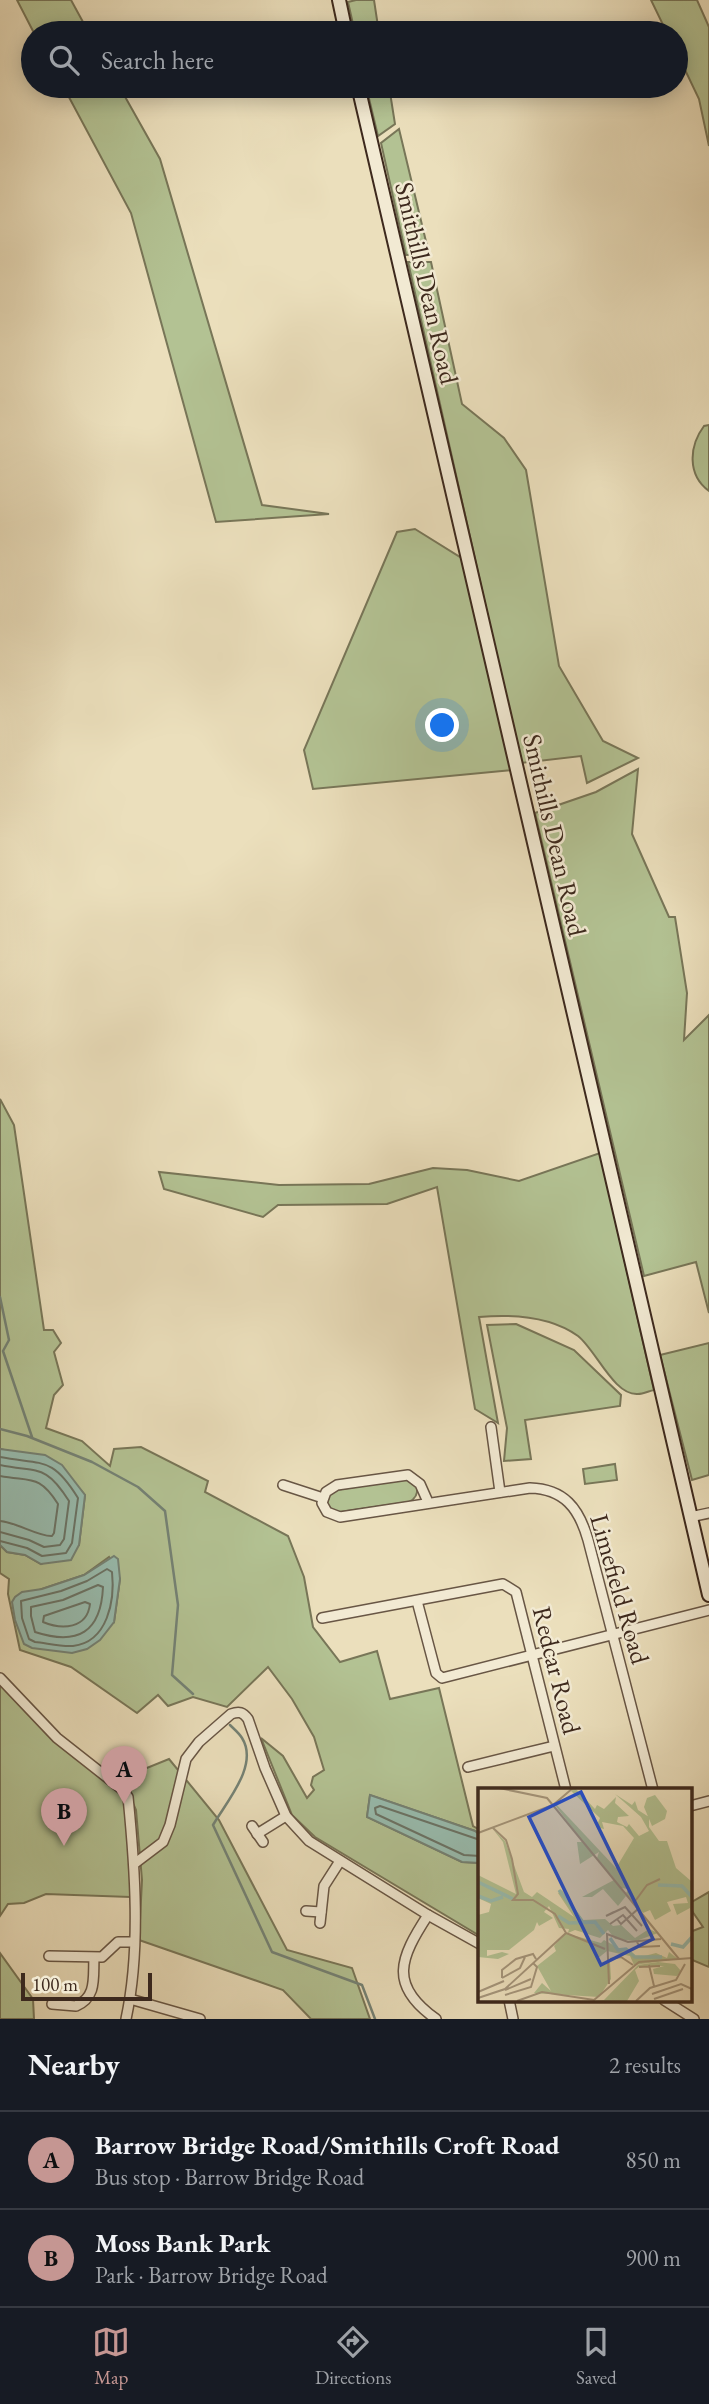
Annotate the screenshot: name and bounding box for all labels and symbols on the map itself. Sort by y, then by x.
street label: Smithills Dean Road [387,179,467,388]
your location [425,708,459,742]
street label: Smithills Dean Road [515,731,595,940]
street label: Limefield Road [582,1510,658,1669]
street label: Redcar Road [525,1603,589,1738]
pin: A [101,1746,147,1804]
pin: B [41,1788,87,1846]
inset map [478,1788,692,2002]
scale bar [21,1970,152,2002]

